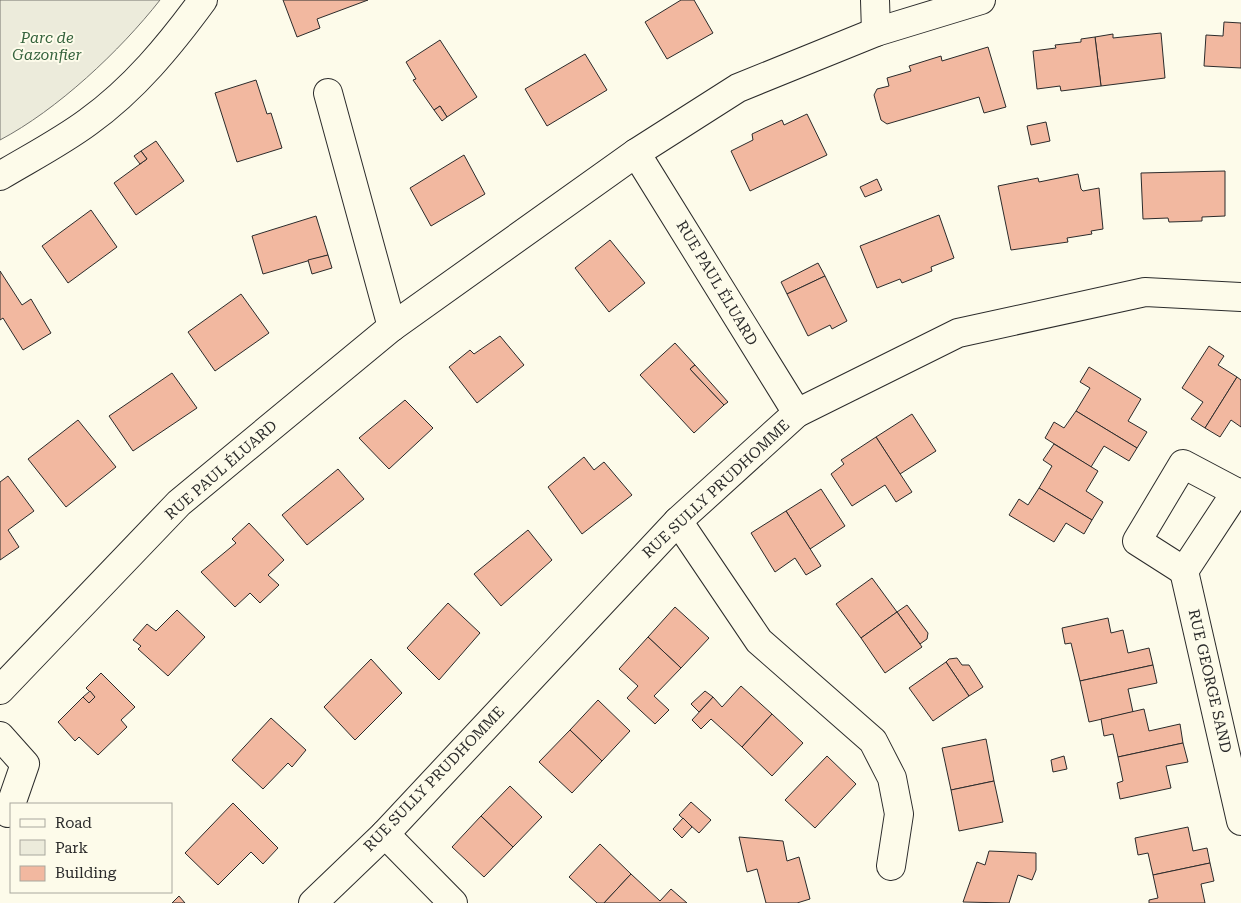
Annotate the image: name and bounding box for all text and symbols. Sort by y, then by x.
park label: Parc de Gazonfier [12,29,82,64]
street label: RUE PAUL ÉLUARD [673,217,761,349]
street label: RUE PAUL ÉLUARD [161,416,281,524]
street label: RUE SULLY PRUDHOMME [639,416,793,562]
street label: RUE GEORGE SAND [1185,607,1235,755]
street label: RUE SULLY PRUDHOMME [360,703,508,855]
legend [10,803,172,893]
text: Road [55,814,92,832]
text: Park [55,839,89,857]
text: Building [55,864,117,882]

